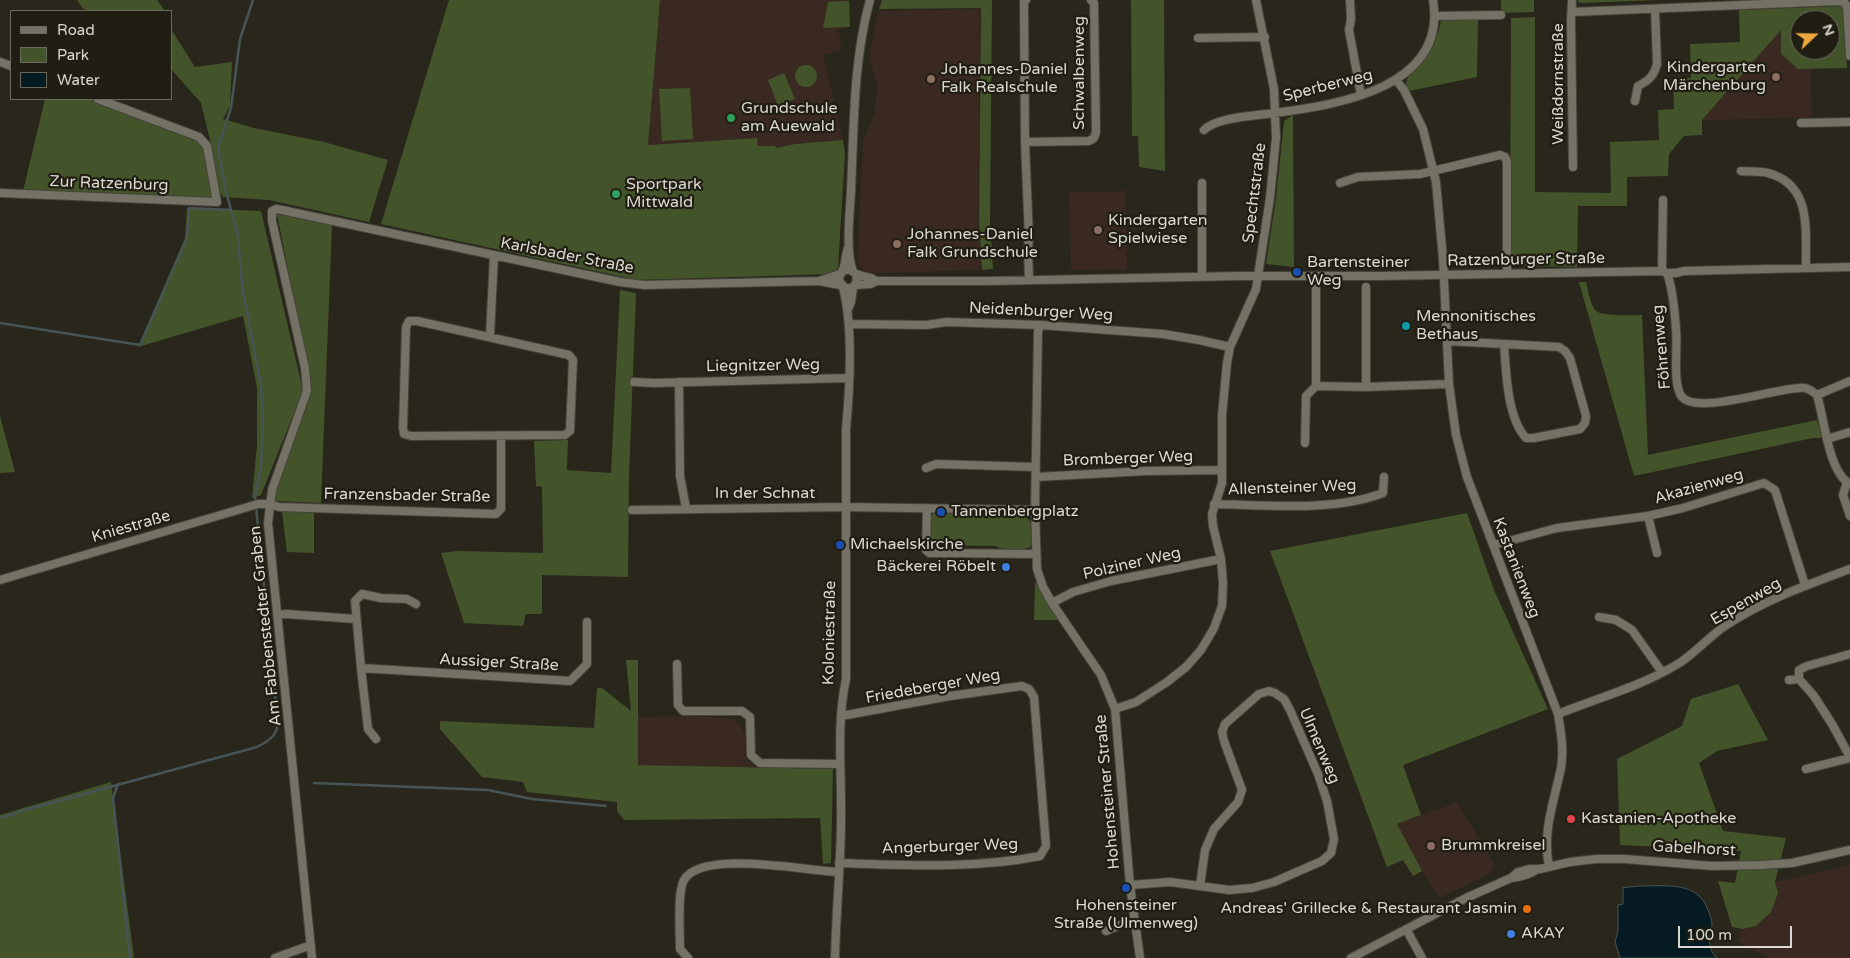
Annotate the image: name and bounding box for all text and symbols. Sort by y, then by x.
legend [10,10,172,100]
north arrow [1790,10,1840,60]
street label: Schwalbenweg [1070,16,1090,130]
text: Road [57,21,95,39]
text: N [1819,22,1838,38]
street label: Weißdornstraße [1549,23,1569,145]
text: Park [57,46,89,64]
place label: Kindergarten Märchenburg [1663,58,1766,96]
place label: Johannes-Daniel Falk Realschule [941,60,1067,98]
street label: Sperberweg [1281,66,1375,106]
text: Water [57,71,100,89]
marker: Kindergarten Märchenburg [1770,71,1782,83]
marker: Johannes-Daniel Falk Realschule [925,73,937,85]
place label: Grundschule am Auewald [741,99,837,137]
marker: Grundschule am Auewald [725,112,737,124]
street label: Spechtstraße [1239,142,1271,244]
street label: Zur Ratzenburg [49,172,169,196]
place label: Sportpark Mittwald [626,175,702,213]
marker: Sportpark Mittwald [610,188,622,200]
place label: Kindergarten Spielwiese [1108,211,1208,249]
marker: Kindergarten Spielwiese [1092,224,1104,236]
place label: Johannes-Daniel Falk Grundschule [907,225,1038,263]
street label: Karlsbader Straße [499,234,635,278]
marker: Johannes-Daniel Falk Grundschule [891,238,903,250]
street label: Ratzenburger Straße [1447,249,1605,271]
place label: Bartensteiner Weg [1307,253,1410,291]
marker: Bartensteiner Weg [1291,266,1303,278]
street label: Neidenburger Weg [968,299,1114,325]
street label: Föhrenweg [1649,304,1675,390]
place label: Mennonitisches Bethaus [1416,307,1536,345]
marker: Mennonitisches Bethaus [1400,320,1412,332]
street label: Liegnitzer Weg [706,355,820,377]
street label: Bromberger Weg [1063,447,1193,471]
street label: Akazienweg [1652,465,1746,509]
street label: Allensteiner Weg [1227,476,1357,500]
street label: In der Schnat [715,484,815,504]
street label: Franzensbader Straße [324,485,490,507]
place label: Tannenbergplatz [951,502,1079,522]
marker: Tannenbergplatz [935,506,947,518]
street label: Kniestraße [89,507,173,547]
street label: Kastanienweg [1488,515,1544,621]
street label: Am Fabbenstedter Graben [246,525,286,727]
place label: Michaelskirche [850,535,963,555]
marker: Michaelskirche [834,539,846,551]
street label: Polziner Weg [1081,543,1183,585]
place label: Bäckerei Röbelt [876,557,996,577]
marker: Bäckerei Röbelt [1000,561,1012,573]
street label: Espenweg [1707,574,1785,630]
street label: Koloniestraße [819,581,841,685]
street label: Aussiger Straße [439,650,559,676]
street label: Friedeberger Weg [864,666,1002,708]
street label: Ulmenweg [1294,705,1344,787]
street label: Hohensteiner Straße [1092,714,1124,870]
place label: Kastanien-Apotheke [1581,809,1736,829]
marker: Kastanien-Apotheke [1565,813,1577,825]
street label: Angerburger Weg [881,835,1019,859]
place label: Brummkreisel [1441,836,1546,856]
street label: Gabelhorst [1652,837,1736,861]
marker: Brummkreisel [1425,840,1437,852]
marker: Hohensteiner Straße (Ulmenweg) [1120,882,1132,894]
place label: Hohensteiner Straße (Ulmenweg) [1054,896,1198,934]
place label: Andreas' Grillecke & Restaurant Jasmin [1220,899,1517,919]
marker: Andreas' Grillecke & Restaurant Jasmin [1521,903,1533,915]
scale bar [1680,916,1794,948]
place label: AKAY [1521,924,1565,944]
text: 100 m [1686,926,1732,944]
marker: AKAY [1505,928,1517,940]

